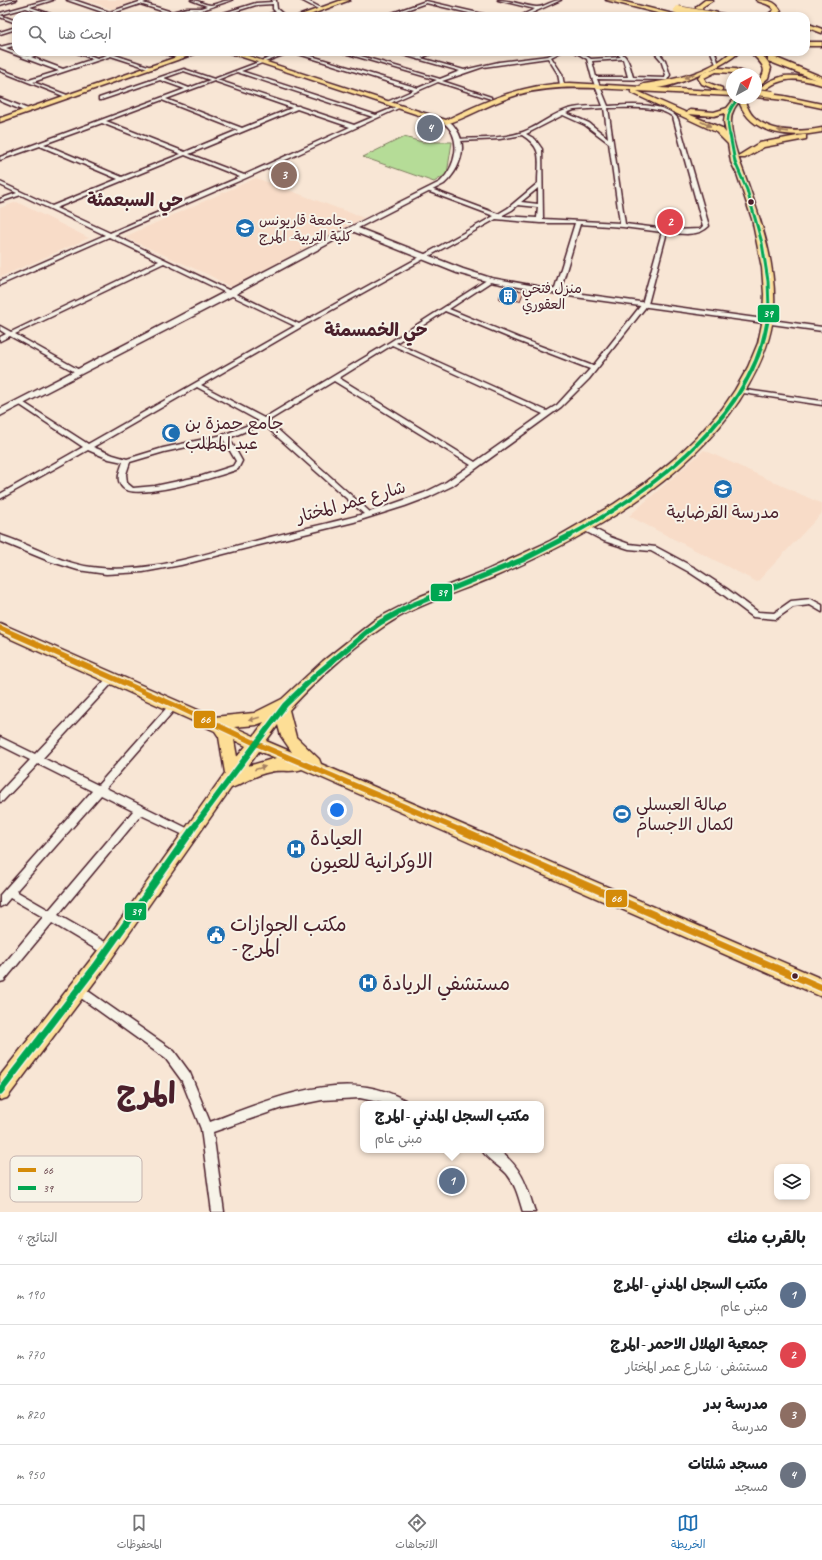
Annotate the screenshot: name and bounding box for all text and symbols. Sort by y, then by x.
search box [12,12,810,56]
icon: search [26,23,48,45]
text: ابحث هنا [58,25,112,44]
north arrow [726,68,762,104]
one-way arrow [683,73,694,79]
pin: 4 [417,113,443,143]
one-way arrow [700,121,711,127]
one-way arrow [777,128,789,134]
pin: 3 [271,160,297,190]
district label: حي السبعمئة [87,189,183,216]
unlabelled marker [746,197,756,207]
pin: 2 [657,207,683,237]
place label: جامعة قاريونس- كلية التربية- المرج [259,212,352,246]
school or university icon: جامعة قاريونس- كلية التربية- المرج [234,217,256,239]
place label: منزل فتحي العقوري [522,280,582,315]
building icon: منزل فتحي العقوري [497,285,519,307]
line badge: 39 [757,304,780,323]
text: 39 [763,306,774,320]
district label: حي الخمسمئة [324,319,428,346]
place label: جامع حمزة بن عبد المطلب [185,413,284,454]
mosque icon: جامع حمزة بن عبد المطلب [160,422,182,444]
street label: شارع عمر المختار [292,476,408,529]
school or university icon: مدرسة القرضابية [712,478,734,500]
place label: مدرسة القرضابية [667,502,779,523]
line badge: 39 [430,583,453,602]
text: 39 [437,585,448,599]
line badge: 66 [193,710,216,729]
text: 66 [200,712,211,726]
one-way arrow [248,716,260,722]
one-way arrow [254,765,266,771]
place label: صالة العبسلي لكمال الاجسام [636,794,734,838]
your location [327,800,347,820]
sports icon: صالة العبسلي لكمال الاجسام [611,803,633,825]
place label: العيادة الاوكرانية للعيون [310,826,433,875]
hospital icon: العيادة الاوكرانية للعيون [285,838,307,860]
line badge: 66 [605,889,628,908]
text: 66 [611,891,622,905]
line badge: 39 [124,902,147,921]
text: 39 [131,904,142,918]
place label: مكتب الجوازات - المرج [230,912,347,961]
public building icon: مكتب الجوازات - المرج [205,924,227,946]
place label: مستشفي الريادة [382,971,510,1001]
unlabelled marker [790,971,800,981]
hospital icon: مستشفي الريادة [357,972,379,994]
district label: المرج [116,1074,176,1112]
popup [360,1101,544,1153]
text: مكتب السجل المدني -المرج [375,1107,529,1126]
text: مبنى عام [375,1131,422,1147]
legend [10,1156,142,1202]
text: 66 [43,1163,54,1177]
map controls [774,1164,810,1200]
button: layers [774,1164,810,1200]
pin: 1 [439,1166,465,1196]
text: 39 [43,1181,54,1195]
text: بالقرب منك [727,1227,806,1248]
text: النتائج: 4 [16,1230,58,1246]
text: مكتب السجل المدني -المرج [613,1275,768,1294]
text: 190 m [16,1287,44,1303]
text: 1 [790,1287,796,1303]
text: مبنى عام [720,1299,768,1315]
text: جمعية الهلال الاحمر -المرج [610,1335,768,1354]
text: 770 m [16,1347,44,1363]
text: 2 [790,1347,796,1363]
text: مستشفى · شارع عمر المختار [626,1359,768,1375]
text: مدرسة بدر [704,1395,768,1414]
text: 820 m [16,1407,44,1423]
text: 3 [790,1407,796,1423]
text: مدرسة [732,1419,768,1435]
text: مسجد شلتات [688,1455,768,1474]
text: 950 m [16,1467,44,1483]
text: 4 [790,1467,796,1483]
text: مسجد [735,1479,768,1495]
tab: المحفوظات [117,1512,162,1554]
tab: الاتجاهات [395,1512,438,1554]
tab: الخريطة [671,1512,705,1554]

